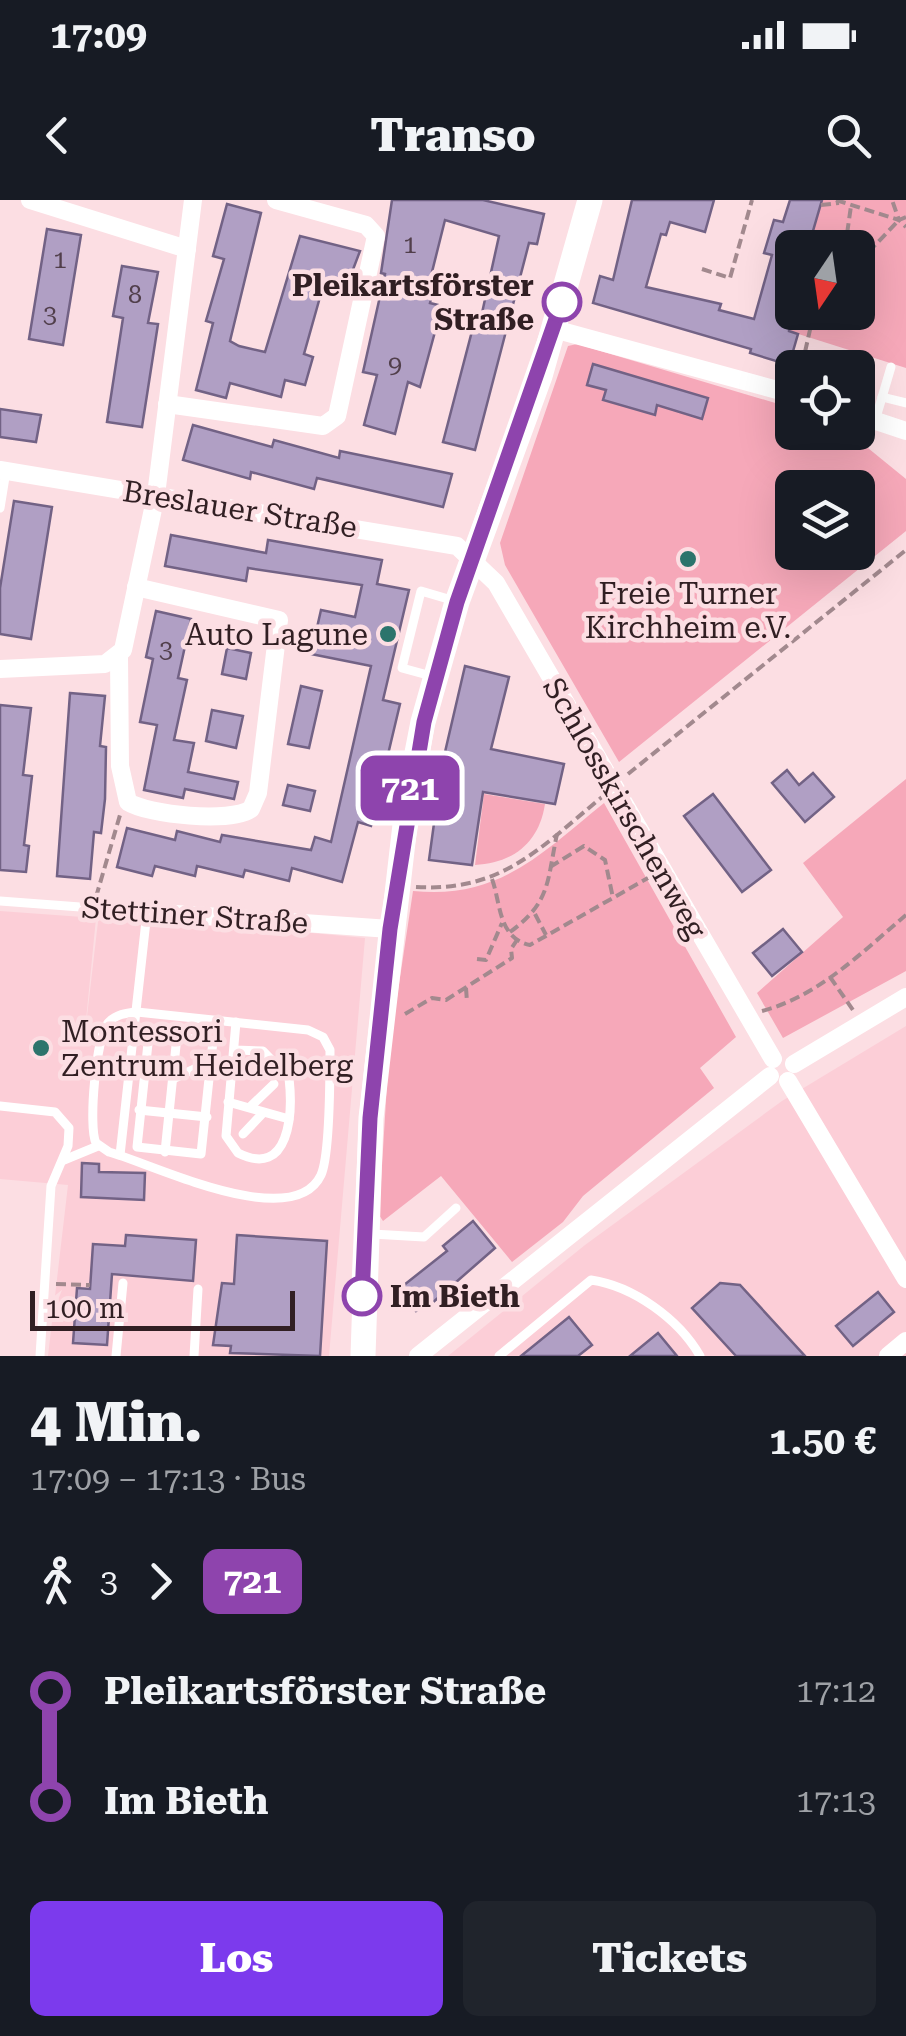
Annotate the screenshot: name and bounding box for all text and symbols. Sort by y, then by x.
text: 17:09 [50,13,147,57]
icon: back [30,108,85,163]
icon: search [821,108,876,163]
text: Transo [370,109,536,162]
house number: 1 [403,230,417,259]
north arrow [775,230,875,330]
map controls [775,230,875,570]
house number: 1 [53,245,67,274]
place label: Pleikartsförster Straße [292,268,534,337]
house number: 8 [128,280,142,309]
marker: Pleikartsförster Straße [543,283,581,321]
house number: 3 [43,300,57,329]
house number: 9 [388,350,402,379]
button: locate [775,350,875,450]
button: layers [775,470,875,570]
street label: Breslauer Straße [120,473,360,545]
marker: Freie Turner Kirchheim e.V. [677,548,699,570]
place label: Freie Turner Kirchheim e.V. [585,576,791,645]
place label: Auto Lagune [185,617,368,652]
marker: Auto Lagune [377,623,399,645]
house number: 3 [159,635,173,664]
street label: Schlosskirschenweg [536,671,714,945]
line badge: 721 [352,756,468,820]
text: 721 [381,768,439,809]
street label: Stettiner Straße [81,890,309,940]
place label: Montessori Zentrum Heidelberg [61,1014,353,1083]
marker: Montessori Zentrum Heidelberg [30,1037,52,1059]
marker: Im Bieth [343,1277,381,1315]
place label: Im Bieth [390,1279,520,1314]
scale bar [30,1286,295,1330]
text: 100 m [45,1292,125,1325]
text: 4 Min. [30,1390,202,1454]
text: 1.50 € [769,1419,876,1463]
text: 17:09 – 17:13 · Bus [30,1460,306,1498]
icon: walk [30,1554,85,1609]
icon: forward [133,1554,188,1609]
text: 721 [223,1561,282,1602]
text: 3 [100,1562,118,1600]
text: Pleikartsförster Straße [104,1669,546,1713]
text: 17:12 [796,1672,876,1710]
text: Im Bieth [104,1779,268,1823]
text: 17:13 [796,1782,876,1820]
button: Los [30,1901,443,2016]
button: Tickets [463,1901,876,2016]

